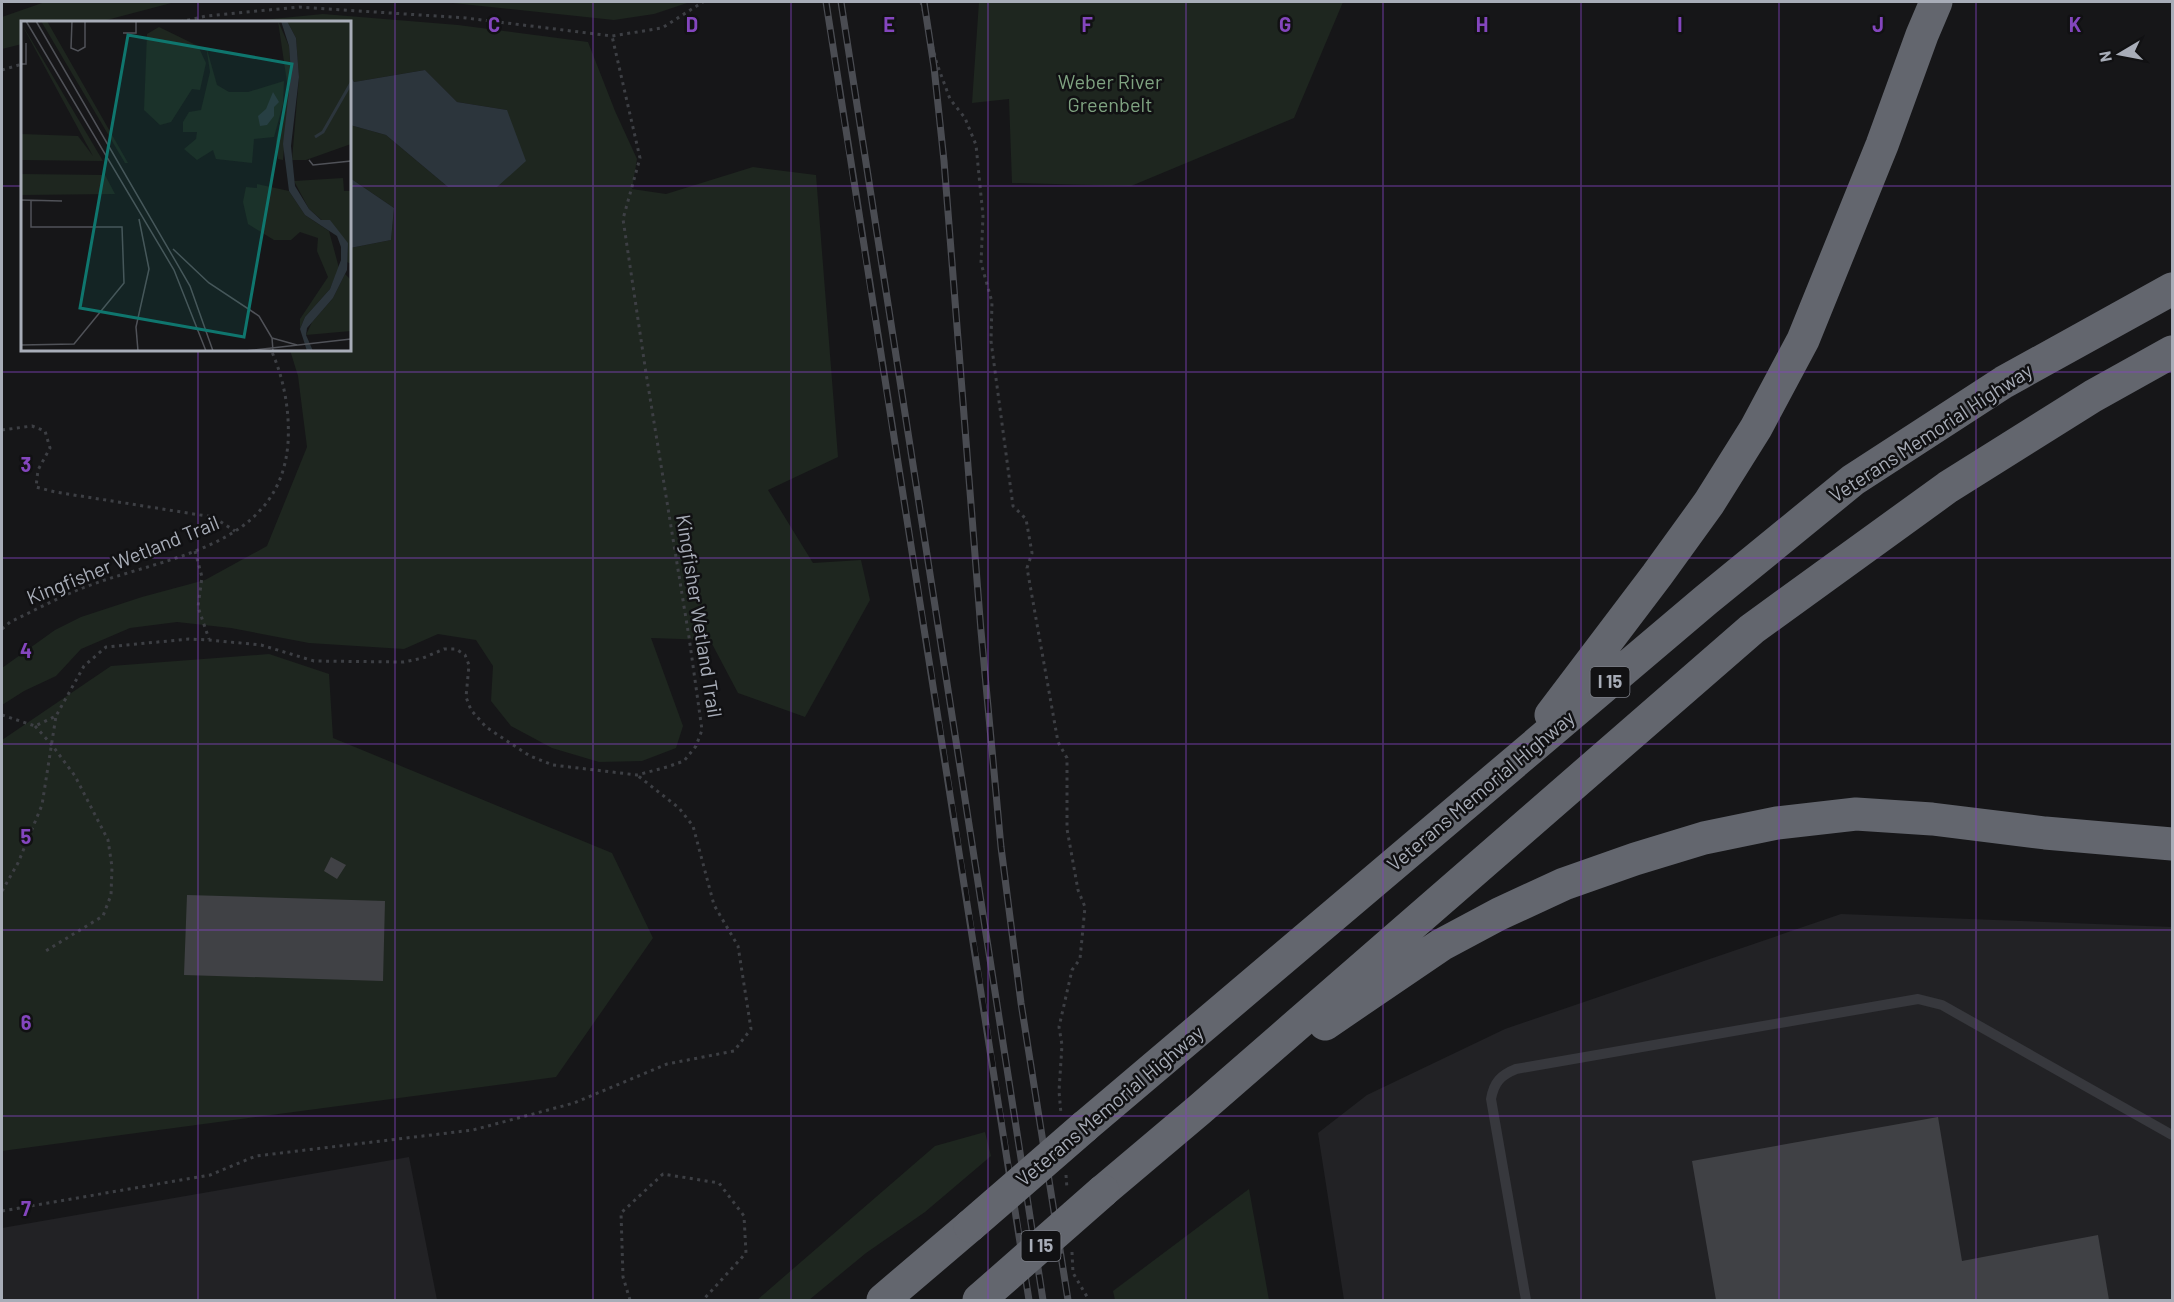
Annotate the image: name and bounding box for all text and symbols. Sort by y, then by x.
text: C [488,12,500,36]
text: D [686,12,698,36]
text: E [883,12,895,36]
text: F [1081,12,1093,36]
text: G [1279,12,1291,36]
text: H [1476,12,1488,36]
text: I [1677,12,1683,36]
text: J [1872,12,1884,36]
text: K [2069,12,2082,36]
inset map [21,21,351,351]
north arrow [2090,24,2150,84]
text: N [2094,50,2115,64]
park label: Weber River Greenbelt [1058,69,1162,116]
street label: Veterans Memorial Highway [1824,357,2036,507]
text: 3 [21,452,31,476]
street label: Kingfisher Wetland Trail [23,509,222,609]
street label: Kingfisher Wetland Trail [672,512,728,719]
text: 4 [20,638,32,662]
road number: I 15 [1590,667,1630,697]
street label: Veterans Memorial Highway [1382,705,1579,876]
text: 5 [21,824,32,848]
text: 6 [21,1010,32,1034]
street label: Veterans Memorial Highway [1011,1020,1208,1191]
text: 7 [21,1196,31,1220]
road number: I 15 [1022,1231,1060,1261]

